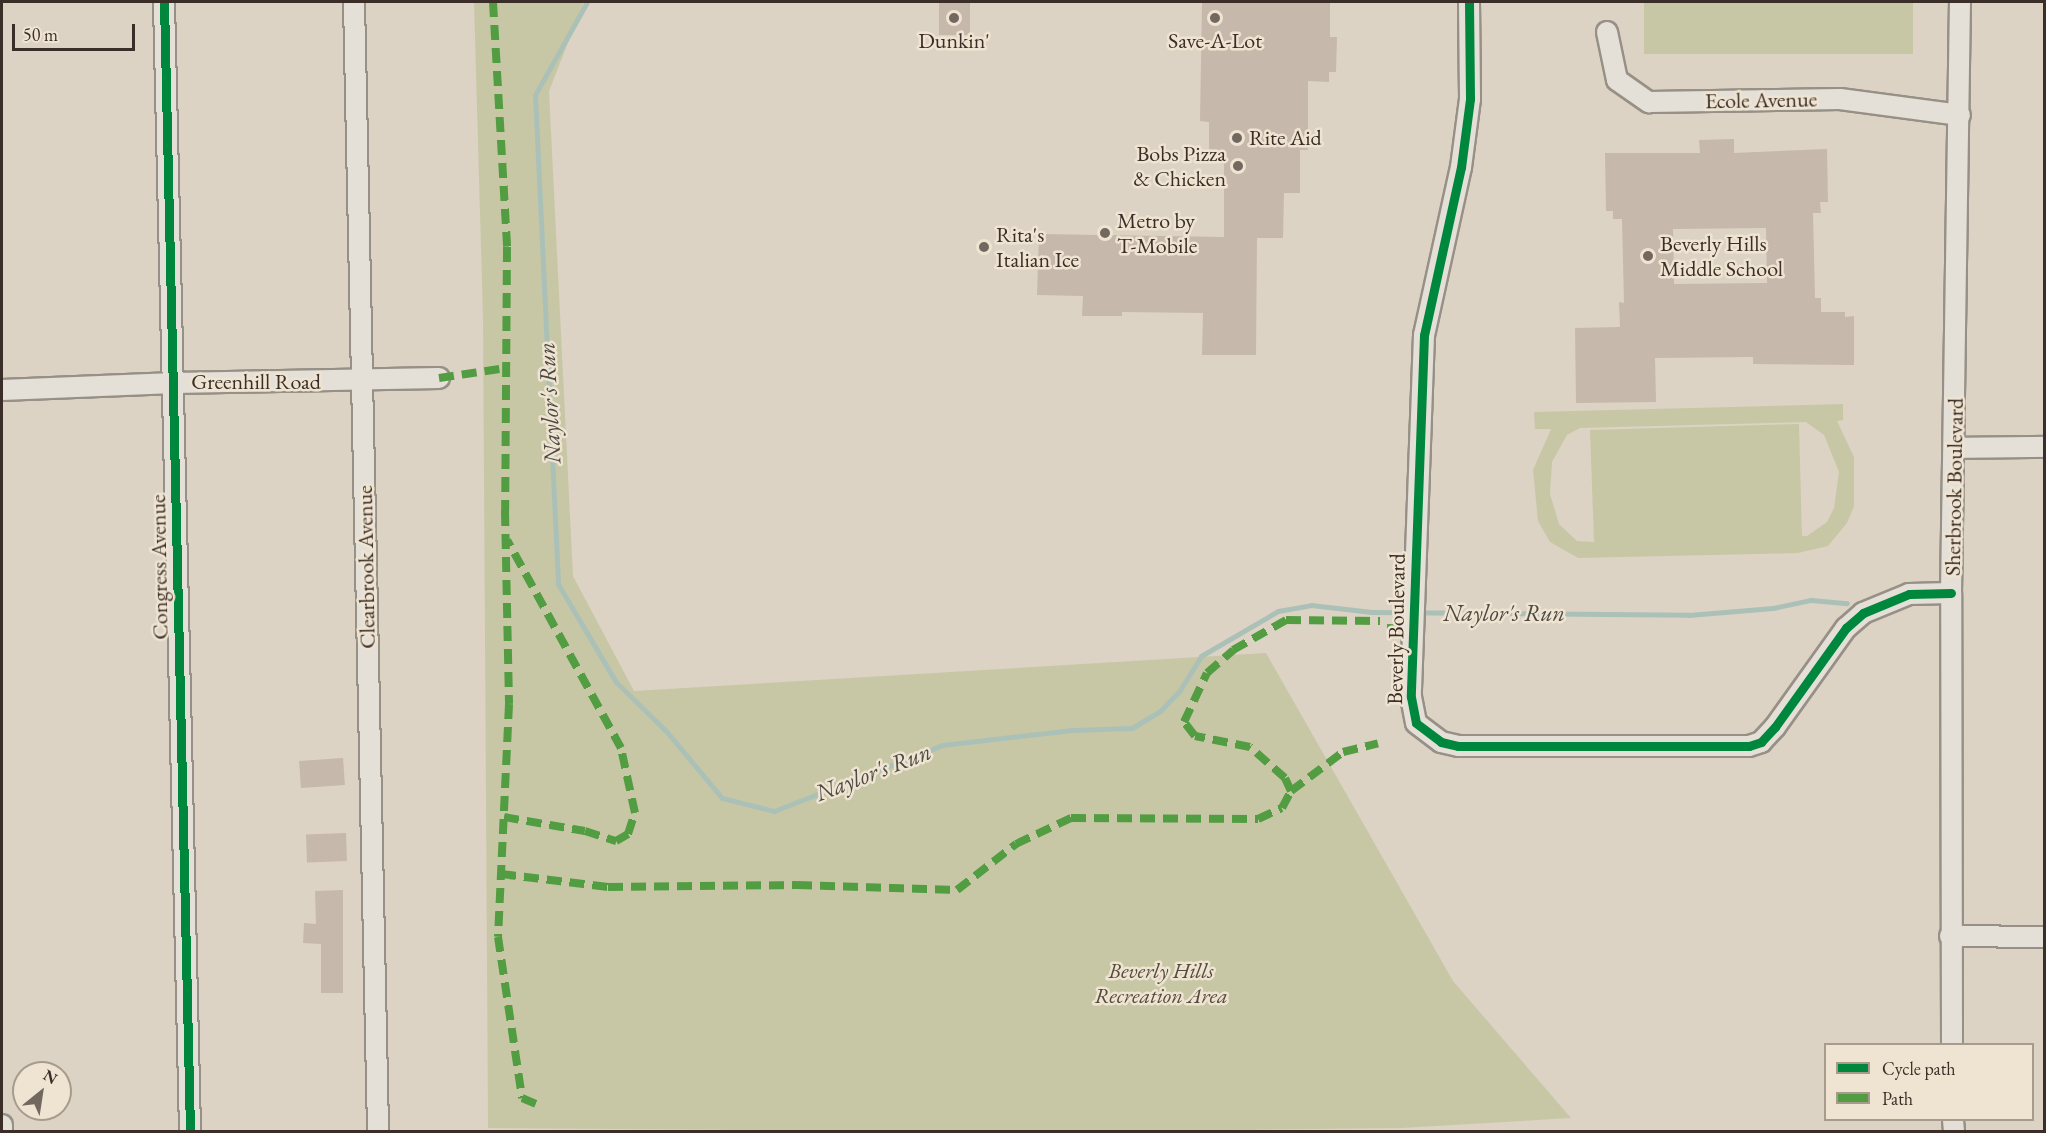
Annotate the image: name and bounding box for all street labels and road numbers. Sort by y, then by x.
street label: Ecole Avenue [1705,86,1817,114]
street label: Greenhill Road [191,369,321,395]
street label: Sherbrook Boulevard [1939,398,1969,576]
street label: Clearbrook Avenue [351,485,381,649]
street label: Congress Avenue [145,494,173,640]
street label: Beverly Boulevard [1381,553,1411,705]

